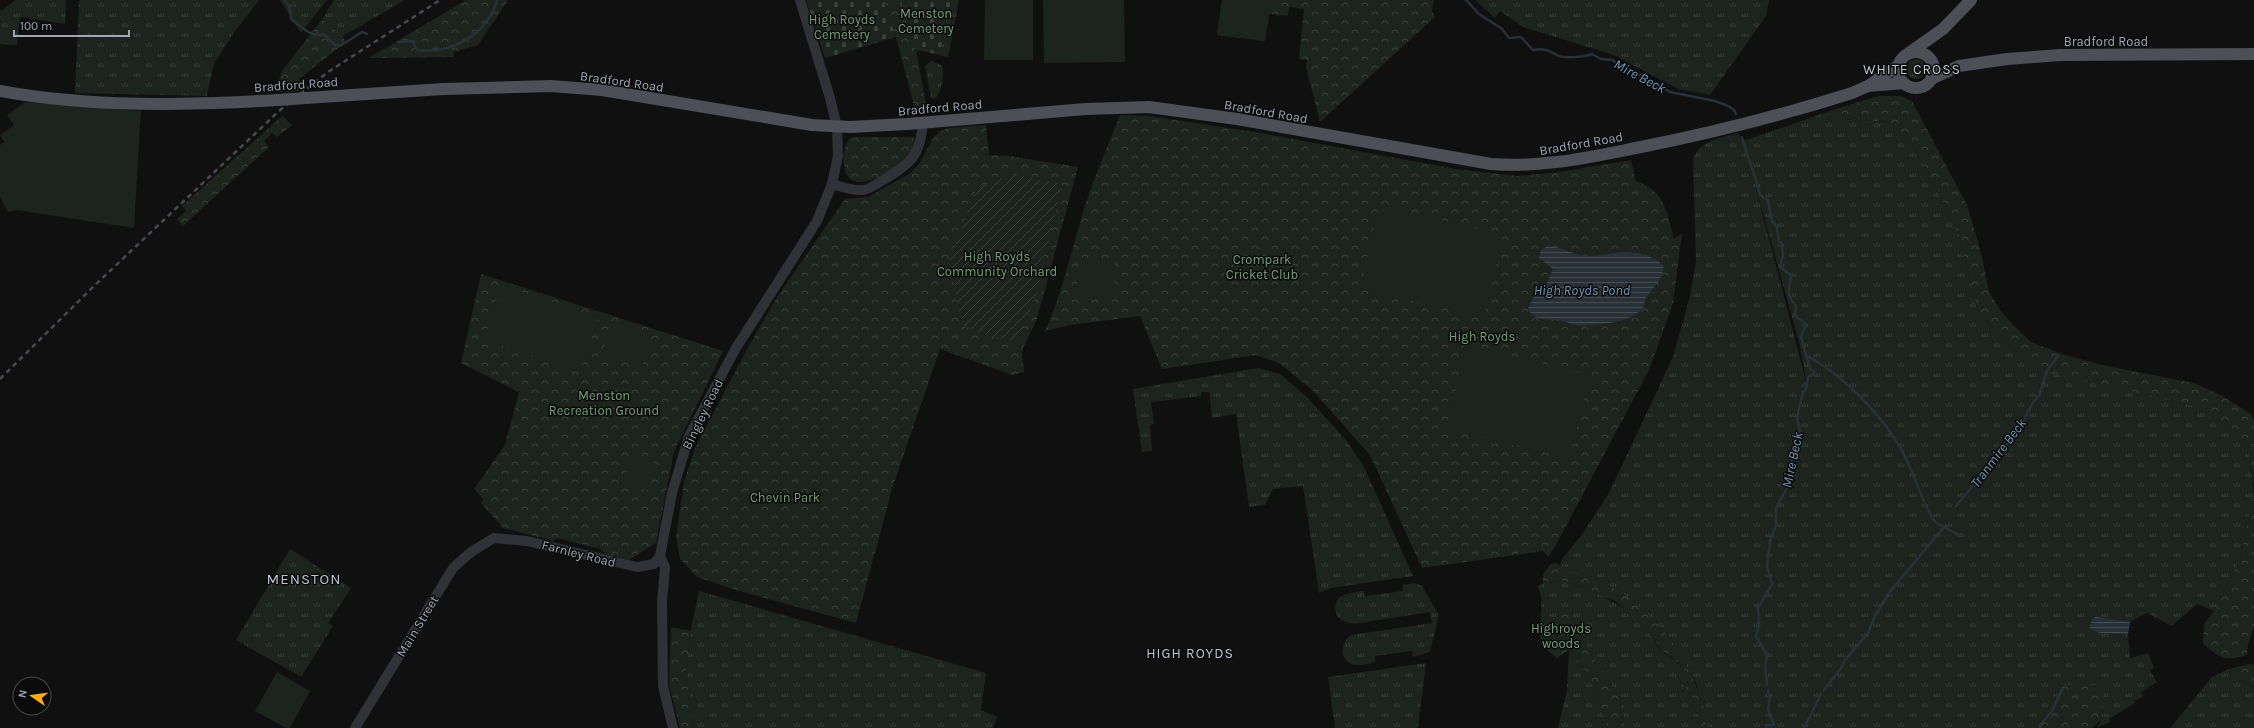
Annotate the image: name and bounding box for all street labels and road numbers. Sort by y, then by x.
street label: Bradford Road [2064,34,2148,49]
street label: Bradford Road [579,68,665,95]
street label: Bradford Road [253,74,339,95]
street label: Bradford Road [897,96,983,119]
street label: Bradford Road [1223,97,1309,126]
street label: Bradford Road [1538,129,1624,158]
street label: Bingley Road [679,377,726,452]
street label: Farnley Road [540,537,617,570]
street label: Main Street [393,593,442,660]

